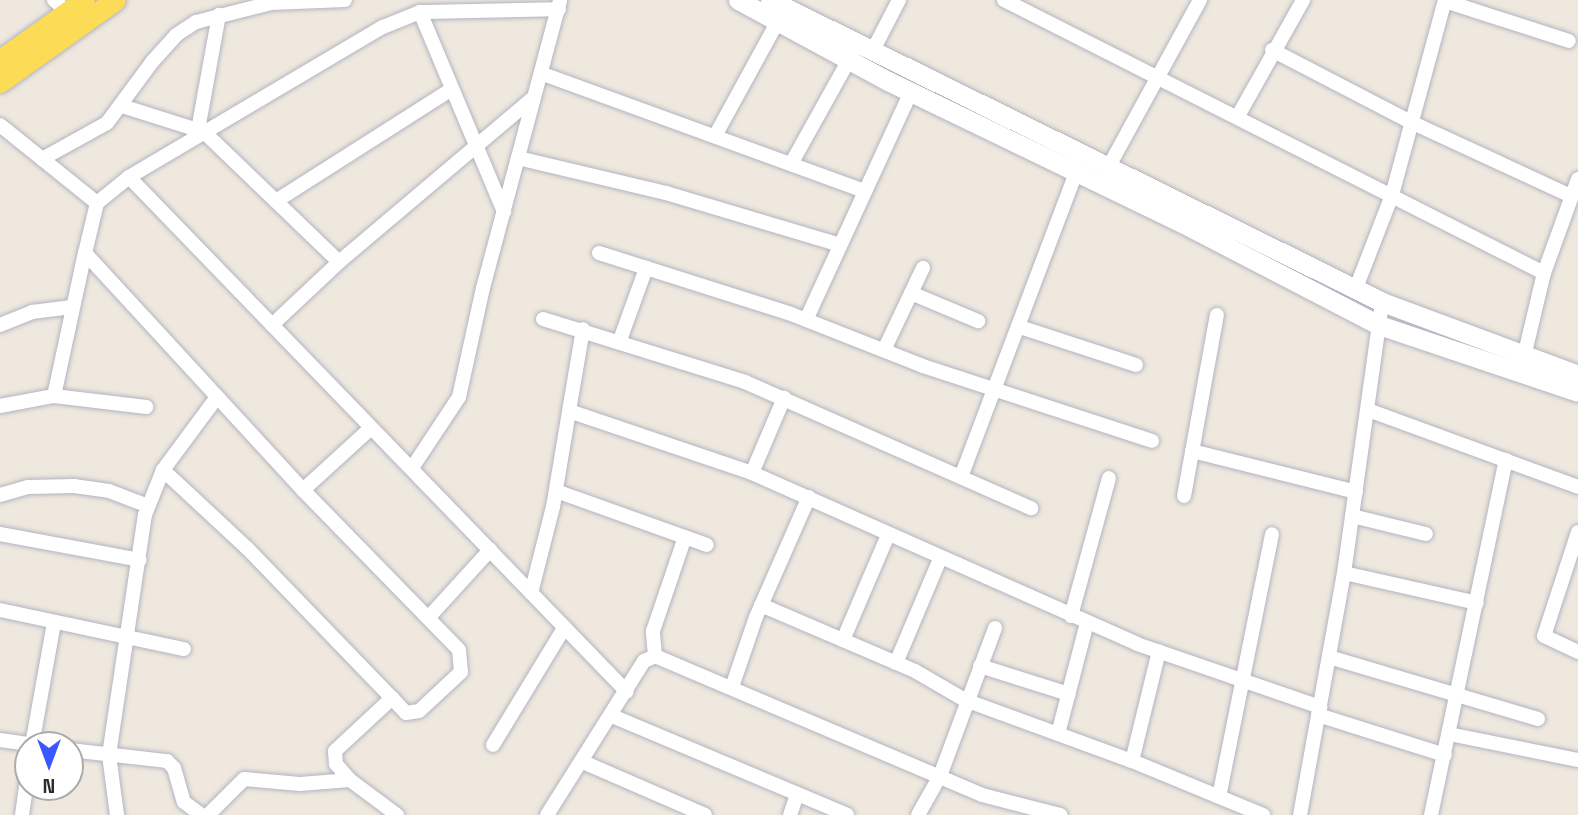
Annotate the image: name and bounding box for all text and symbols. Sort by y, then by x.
north arrow [14,731,84,801]
text: N [43,773,55,798]

